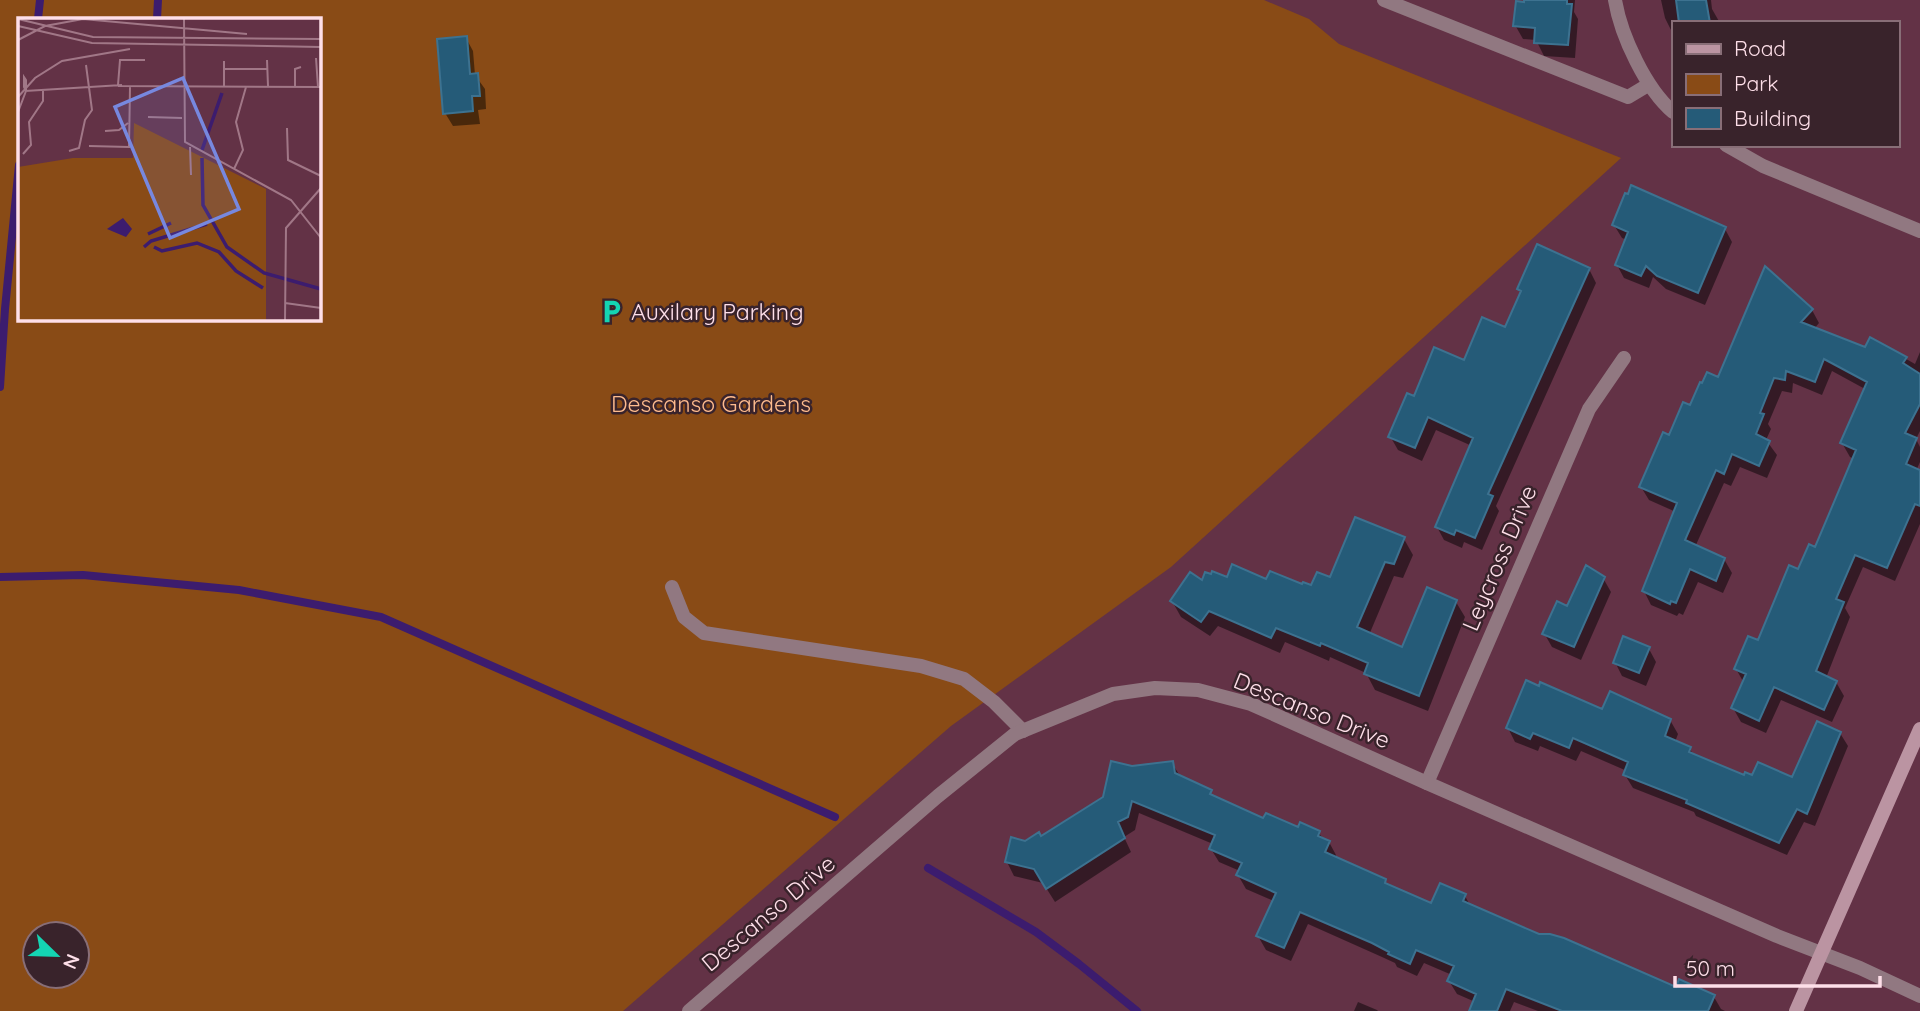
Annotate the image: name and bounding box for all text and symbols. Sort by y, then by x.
inset map [18,18,320,320]
legend [1672,21,1899,147]
text: Road [1734,35,1786,61]
text: Park [1734,70,1778,96]
text: Building [1734,105,1811,131]
parking icon: Auxilary Parking [597,297,625,325]
place label: Auxilary Parking [631,297,803,326]
park label: Descanso Gardens [611,389,811,418]
street label: Leycross Drive [1455,481,1543,635]
street label: Descanso Drive [1230,665,1394,755]
street label: Descanso Drive [695,849,841,977]
north arrow [21,920,91,990]
scale bar [1675,944,1880,988]
text: N [58,951,85,973]
text: 50 m [1686,955,1735,981]

